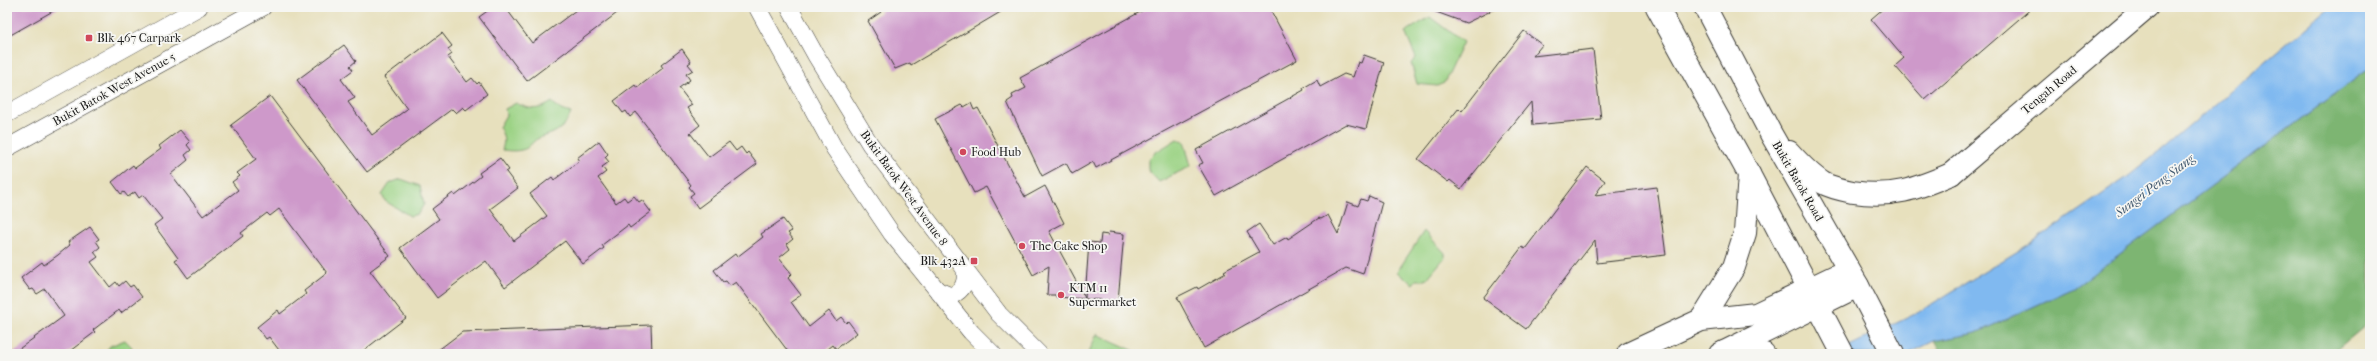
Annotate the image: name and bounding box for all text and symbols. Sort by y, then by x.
place label: Blk 467 Carpark [97,31,182,45]
marker: Blk 467 Carpark [84,33,94,43]
street label: Bukit Batok West Avenue 5 [50,49,178,129]
street label: Tengah Road [2018,62,2080,117]
street label: Bukit Batok West Avenue 8 [857,128,951,248]
street label: Bukit Batok Road [1769,138,1827,224]
place label: Food Hub [971,145,1021,159]
marker: Food Hub [958,147,968,157]
water label: Sungei Peng Siang [2111,150,2198,221]
place label: The Cake Shop [1030,239,1108,253]
marker: The Cake Shop [1017,241,1027,251]
place label: Blk 432A [920,254,966,268]
marker: Blk 432A [969,256,979,266]
place label: KTM 11 Supermarket [1069,281,1137,309]
marker: KTM 11 Supermarket [1056,290,1066,300]

